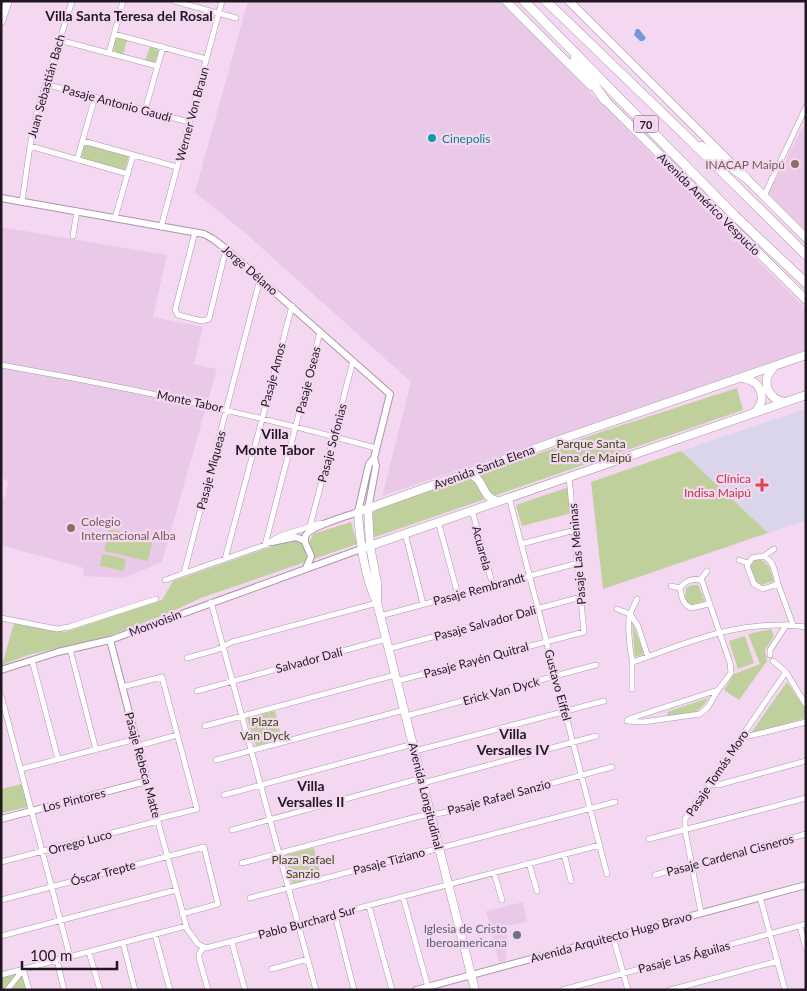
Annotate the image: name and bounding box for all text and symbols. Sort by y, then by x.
district label: Villa Santa Teresa del Rosal [44,7,213,24]
street label: Juan Sebastián Bach [24,32,68,140]
street label: Werner Von Braun [172,65,212,163]
street label: Pasaje Antonio Gaudí [61,81,174,125]
road number: 70 [634,116,658,132]
place label: Cinepolis [442,131,490,146]
marker: Cinepolis [426,132,438,144]
street label: Avenida Américo Vespucio [654,149,764,259]
place label: INACAP Maipú [705,157,785,172]
marker: INACAP Maipú [789,158,801,170]
street label: Jorge Délano [219,242,281,298]
street label: Pasaje Amos [257,341,289,409]
street label: Pasaje Oseas [292,345,324,415]
street label: Monte Tabor [156,387,225,415]
street label: Pasaje Sofonias [314,402,350,484]
district label: Villa Monte Tabor [235,425,316,458]
street label: Pasaje Miqueas [193,429,229,511]
park label: Parque Santa Elena de Maipú [550,436,632,465]
street label: Avenida Santa Elena [431,442,537,492]
place label: Clínica Indisa Maipú [684,471,751,500]
marker: Clínica Indisa Maipú [755,478,769,492]
street label: Pasaje Las Meninas [565,503,589,605]
place label: Colegio Internacional Alba [81,514,176,543]
marker: Colegio Internacional Alba [65,522,77,534]
street label: Acuarela [469,524,495,572]
street label: Pasaje Rembrandt [431,569,527,608]
street label: Pasaje Salvador Dali [432,602,538,644]
street label: Monvoisin [127,606,183,640]
street label: Pasaje Rayén Quitral [422,639,530,681]
street label: Salvador Dalí [274,644,345,676]
street label: Gustavo Eiffel [541,648,575,722]
street label: Erick Van Dyck [461,673,542,708]
street label: Pasaje Rebeca Matte [122,710,164,820]
park label: Plaza Van Dyck [240,714,291,743]
district label: Villa Versalles IV [476,725,549,758]
street label: Pasaje Tomás Moro [682,727,752,819]
street label: Avenida Longitudinal [405,741,447,851]
street label: Pasaje Rafael Sanzio [446,776,552,818]
district label: Villa Versalles II [277,777,344,810]
street label: Los Pintores [41,785,107,815]
street label: Orrego Luco [47,826,114,858]
street label: Pasaje Cardenal Cisneros [665,831,795,879]
street label: Pasaje Tiziano [351,844,427,878]
park label: Plaza Rafael Sanzio [271,852,335,881]
street label: Óscar Trepte [69,857,137,889]
street label: Pablo Burchard Sur [256,902,358,942]
street label: Avenida Arquitecto Hugo Bravo [529,908,693,966]
place label: Iglesia de Cristo Iberoamericana [424,921,507,950]
marker: Iglesia de Cristo Iberoamericana [511,929,523,941]
scale bar [22,938,118,970]
street label: Pasaje Las Águilas [636,938,732,976]
text: 100 m [30,946,72,964]

